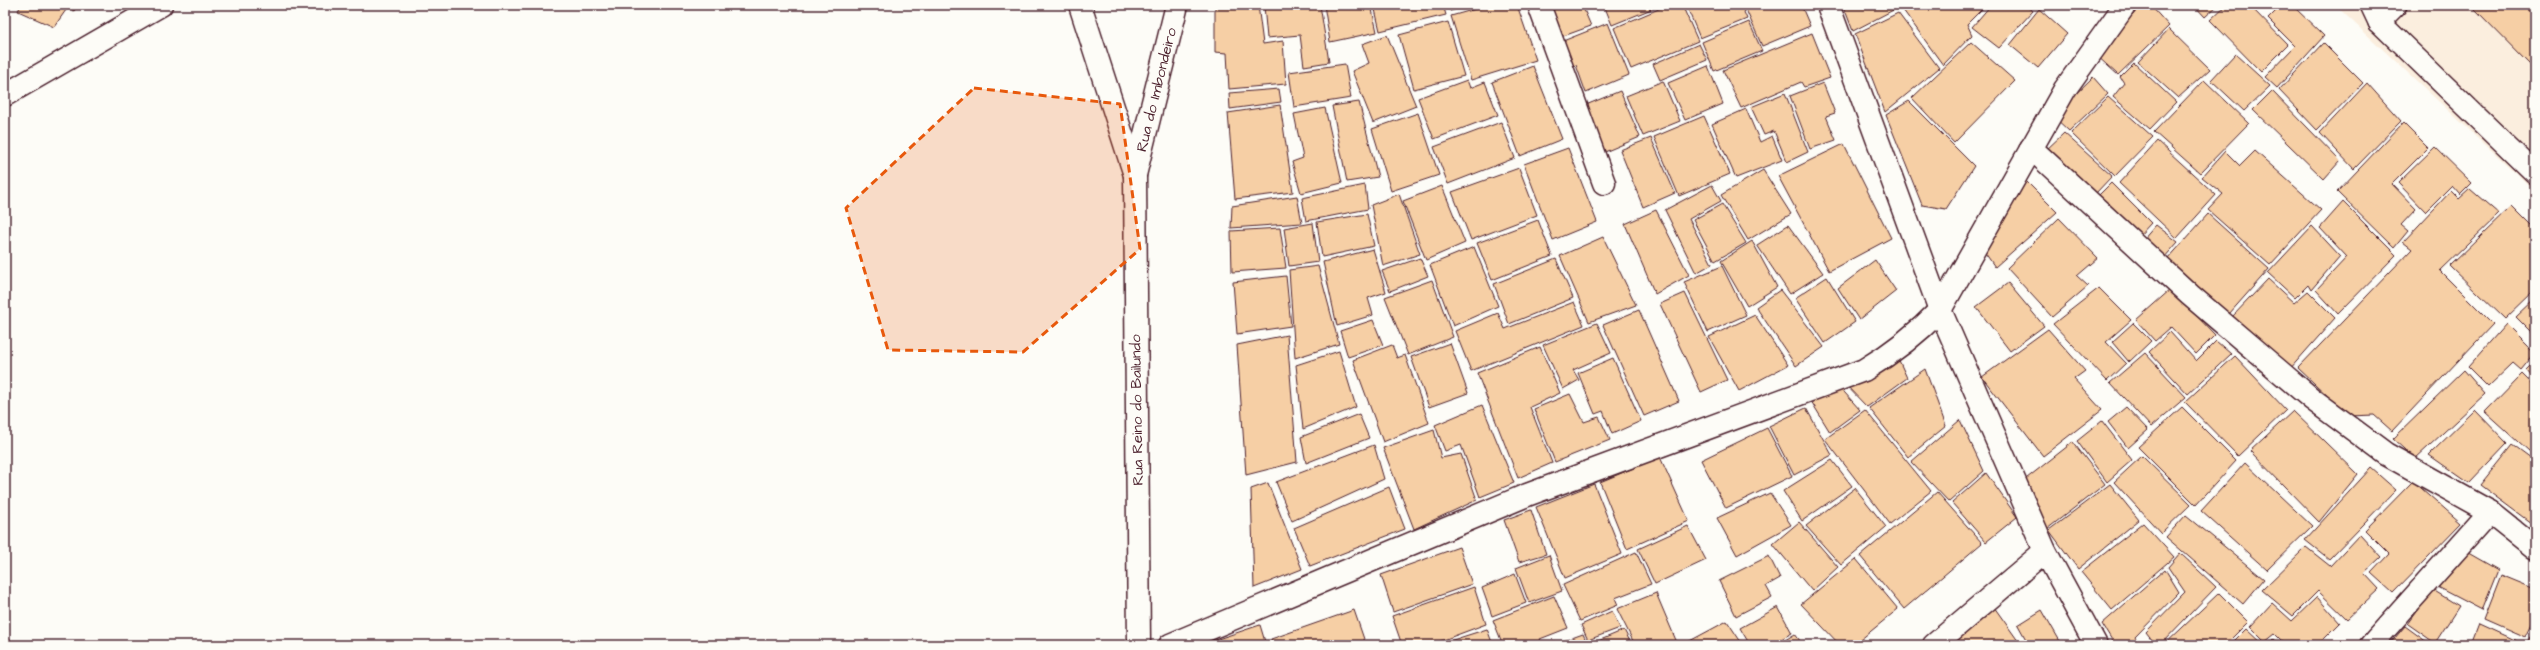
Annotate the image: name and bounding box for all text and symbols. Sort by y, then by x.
street label: Rua do Imbondeiro [1131,25,1182,154]
street label: Rua Reino do Bailundo [1125,334,1149,486]

